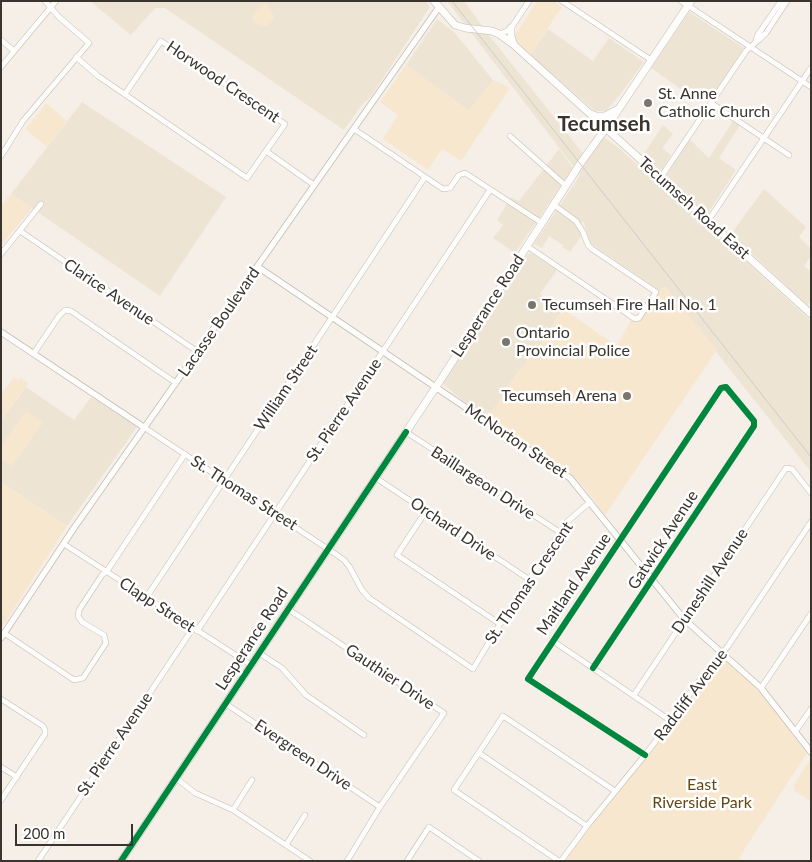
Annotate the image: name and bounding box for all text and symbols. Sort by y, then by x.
street label: Horwood Crescent [163,37,283,127]
place label: St. Anne Catholic Church [658,84,770,122]
marker: St. Anne Catholic Church [642,97,654,109]
district label: Tecumseh [557,111,651,137]
street label: Tecumseh Road East [634,153,754,263]
street label: Lesperance Road [448,251,528,361]
street label: Clarice Avenue [60,255,158,329]
street label: Lacasse Boulevard [174,264,264,380]
place label: Tecumseh Fire Hall No. 1 [542,295,717,315]
marker: Tecumseh Fire Hall No. 1 [526,299,538,311]
place label: Ontario Provincial Police [516,323,630,361]
marker: Ontario Provincial Police [500,336,512,348]
street label: William Street [250,342,322,434]
street label: St. Pierre Avenue [302,355,386,465]
place label: Tecumseh Arena [501,386,617,406]
marker: Tecumseh Arena [621,390,633,402]
street label: McNorton Street [461,400,571,482]
street label: Baillargeon Drive [427,442,539,524]
street label: St. Thomas Street [187,451,301,535]
street label: Gatwick Avenue [624,487,702,593]
street label: Orchard Drive [406,493,500,565]
street label: St. Thomas Crescent [481,518,577,648]
street label: Duneshill Avenue [668,525,752,637]
street label: Maitland Avenue [533,529,615,639]
street label: Clapp Street [115,573,199,637]
street label: Lesperance Road [212,584,292,694]
street label: Gauthier Drive [342,640,438,714]
street label: Radcliff Avenue [650,645,732,745]
street label: St. Pierre Avenue [73,689,157,799]
street label: Evergreen Drive [251,715,355,795]
park label: East Riverside Park [652,775,752,813]
scale bar [18,814,135,846]
text: 200 m [23,824,65,842]

